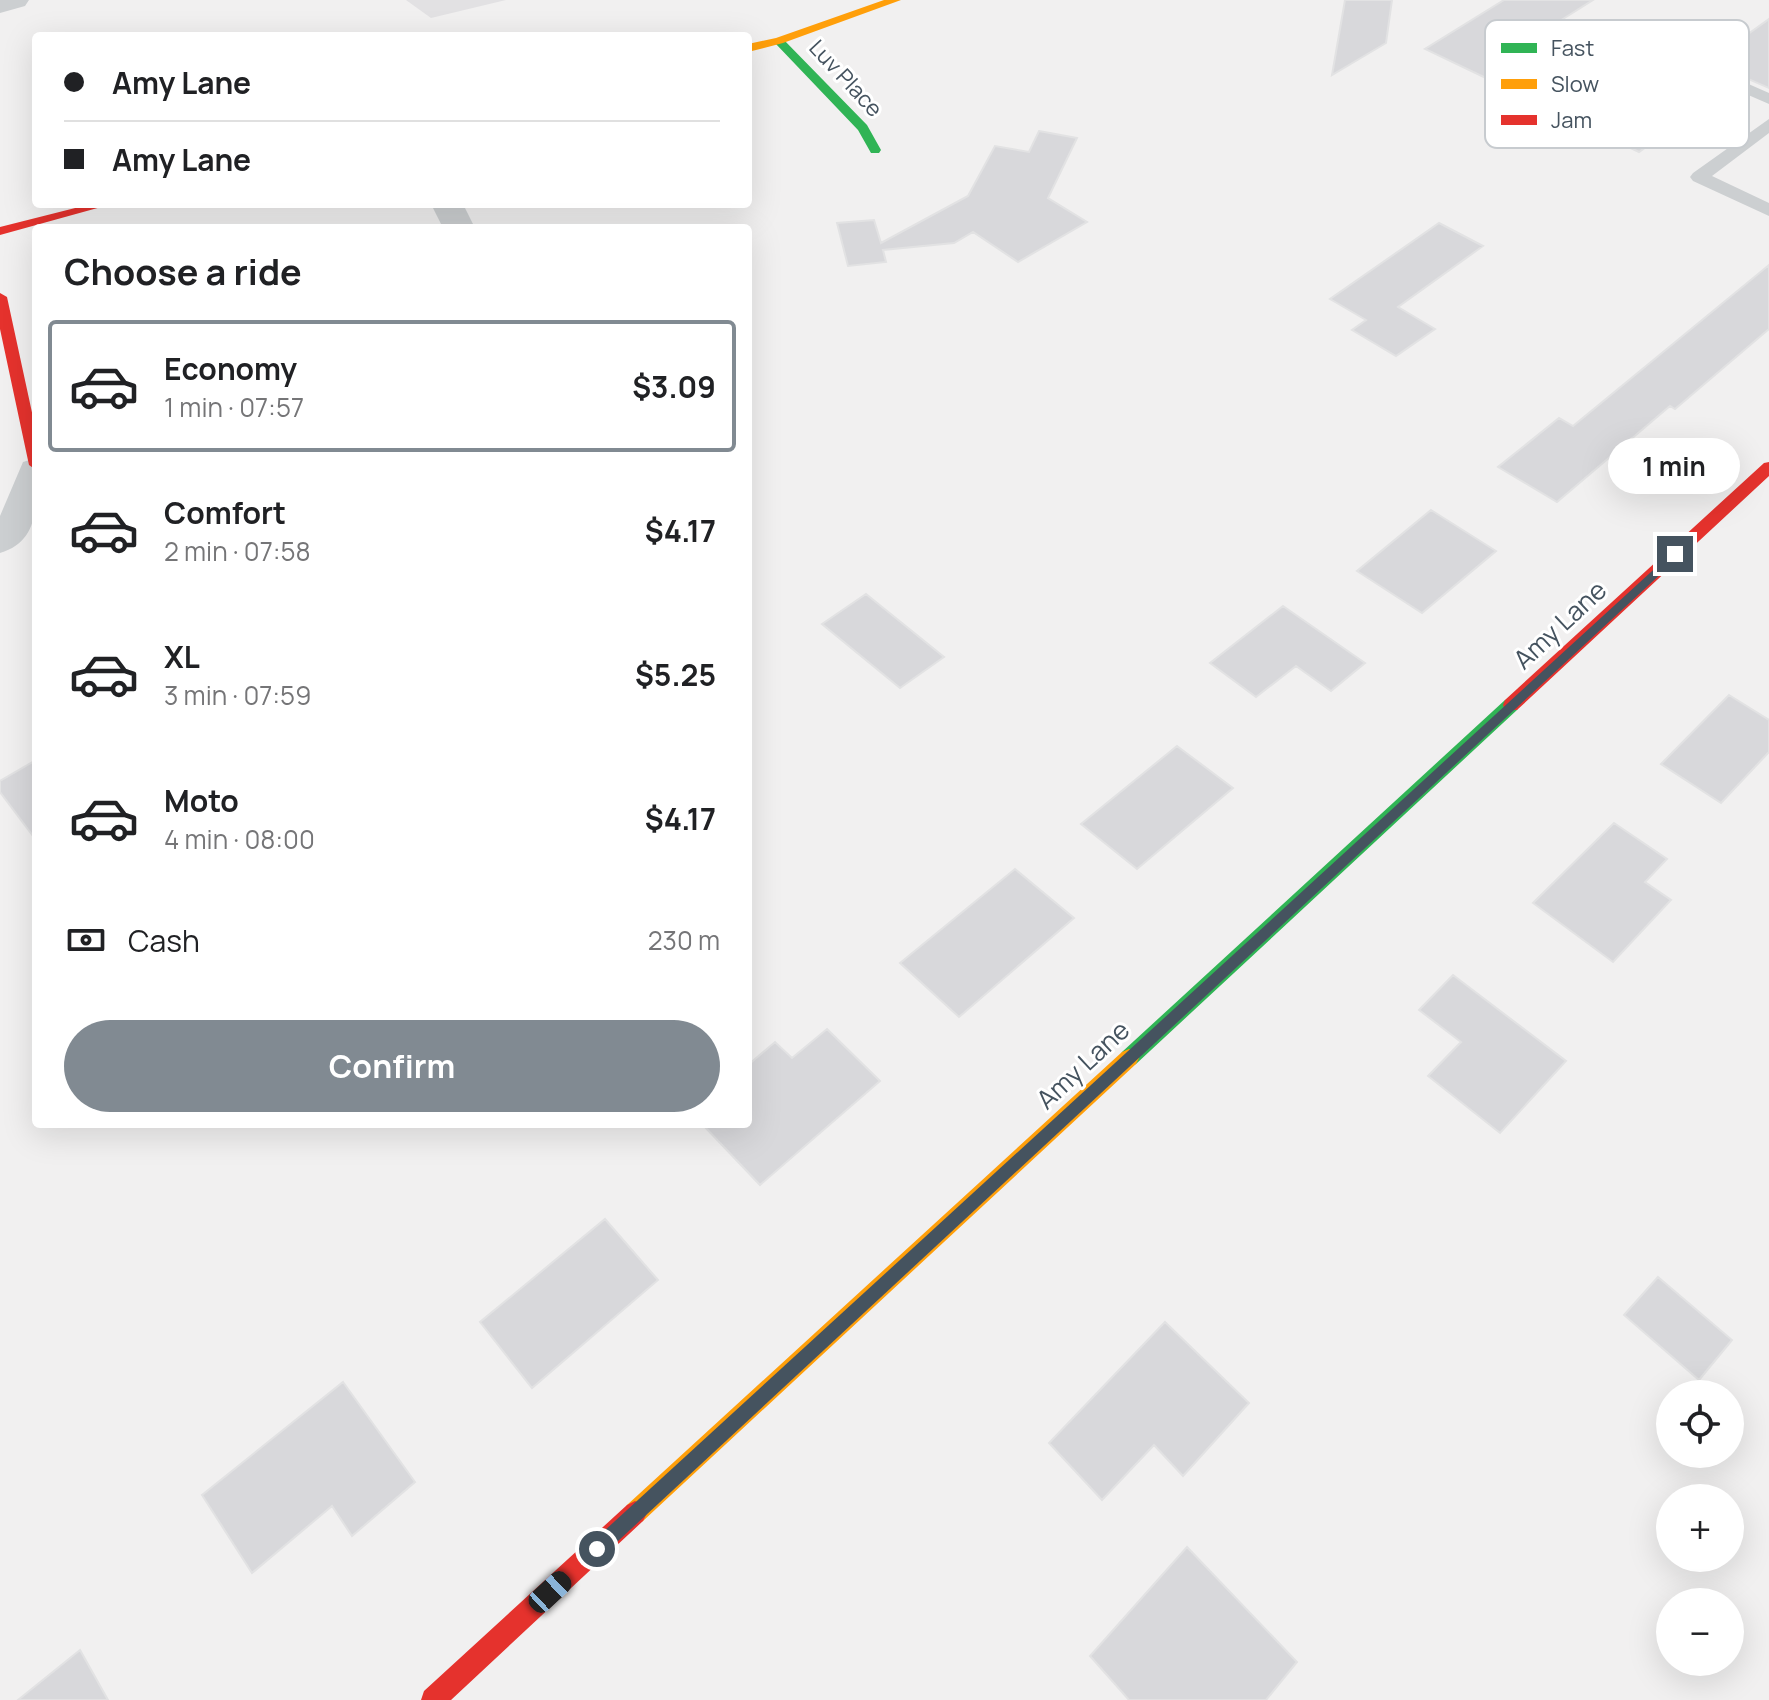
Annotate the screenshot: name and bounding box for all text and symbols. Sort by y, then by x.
legend [1485,20,1749,148]
street label: Luv Place [803,33,890,123]
text: Fast [1551,33,1594,63]
text: Amy Lane [112,62,251,103]
text: Slow [1551,69,1599,99]
text: Jam [1551,105,1592,135]
text: Amy Lane [112,139,251,180]
text: Choose a ride [64,247,302,296]
text: Economy [164,348,297,389]
icon: car [68,350,140,422]
text: $3.09 [632,366,716,407]
text: 1 min · 07:57 [164,389,304,425]
callout: 1 min [1609,438,1741,494]
text: 1 min [1642,448,1706,484]
text: Comfort [164,492,286,533]
icon: car [68,494,140,566]
text: $4.17 [645,510,716,551]
text: 2 min · 07:58 [164,533,311,569]
route end [1657,536,1693,572]
street label: Amy Lane [1505,572,1614,677]
text: XL [164,636,200,677]
icon: car [68,638,140,710]
text: $5.25 [635,654,716,695]
text: 3 min · 07:59 [164,677,311,713]
text: Moto [164,780,239,821]
icon: car [68,782,140,854]
text: $4.17 [645,798,716,839]
text: 4 min · 08:00 [164,821,315,857]
icon: cash [64,918,108,962]
text: Cash [128,920,200,961]
text: 230 m [648,922,720,958]
street label: Amy Lane [1028,1012,1137,1117]
button: Confirm [64,1020,720,1112]
map controls [1656,1380,1744,1676]
button: locate [1656,1380,1744,1468]
button: + [1656,1484,1744,1572]
route start [579,1531,615,1567]
car [524,1567,576,1617]
button: − [1656,1588,1744,1676]

